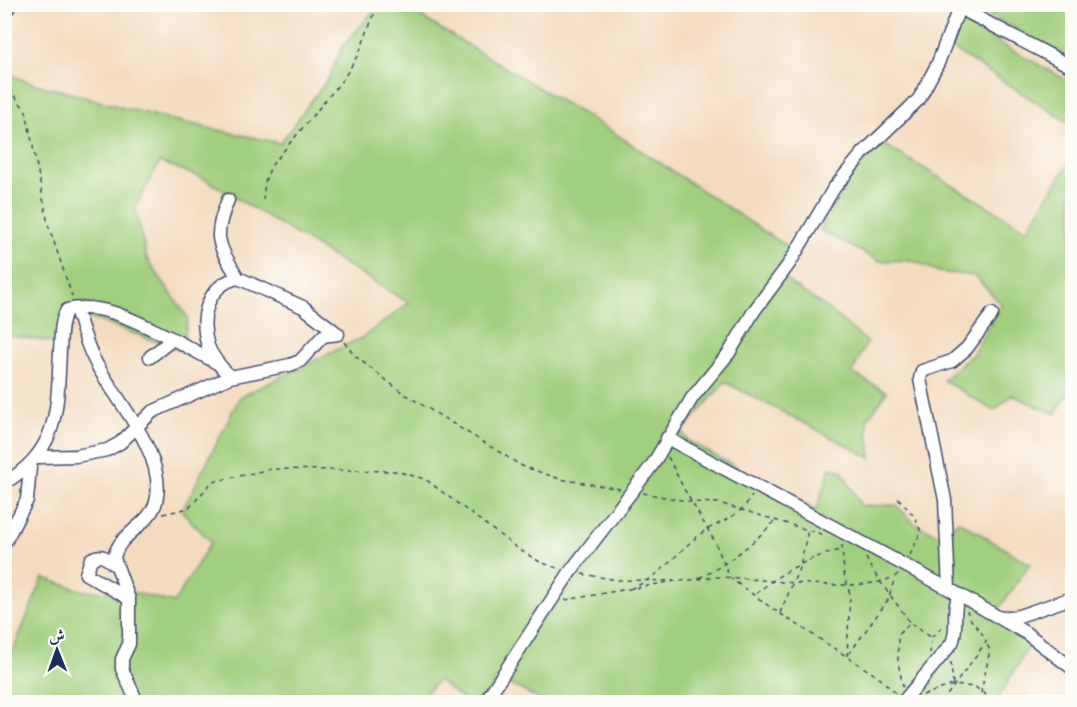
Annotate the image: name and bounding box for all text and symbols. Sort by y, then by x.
north arrow [27,620,87,680]
text: ش [49,625,65,647]

